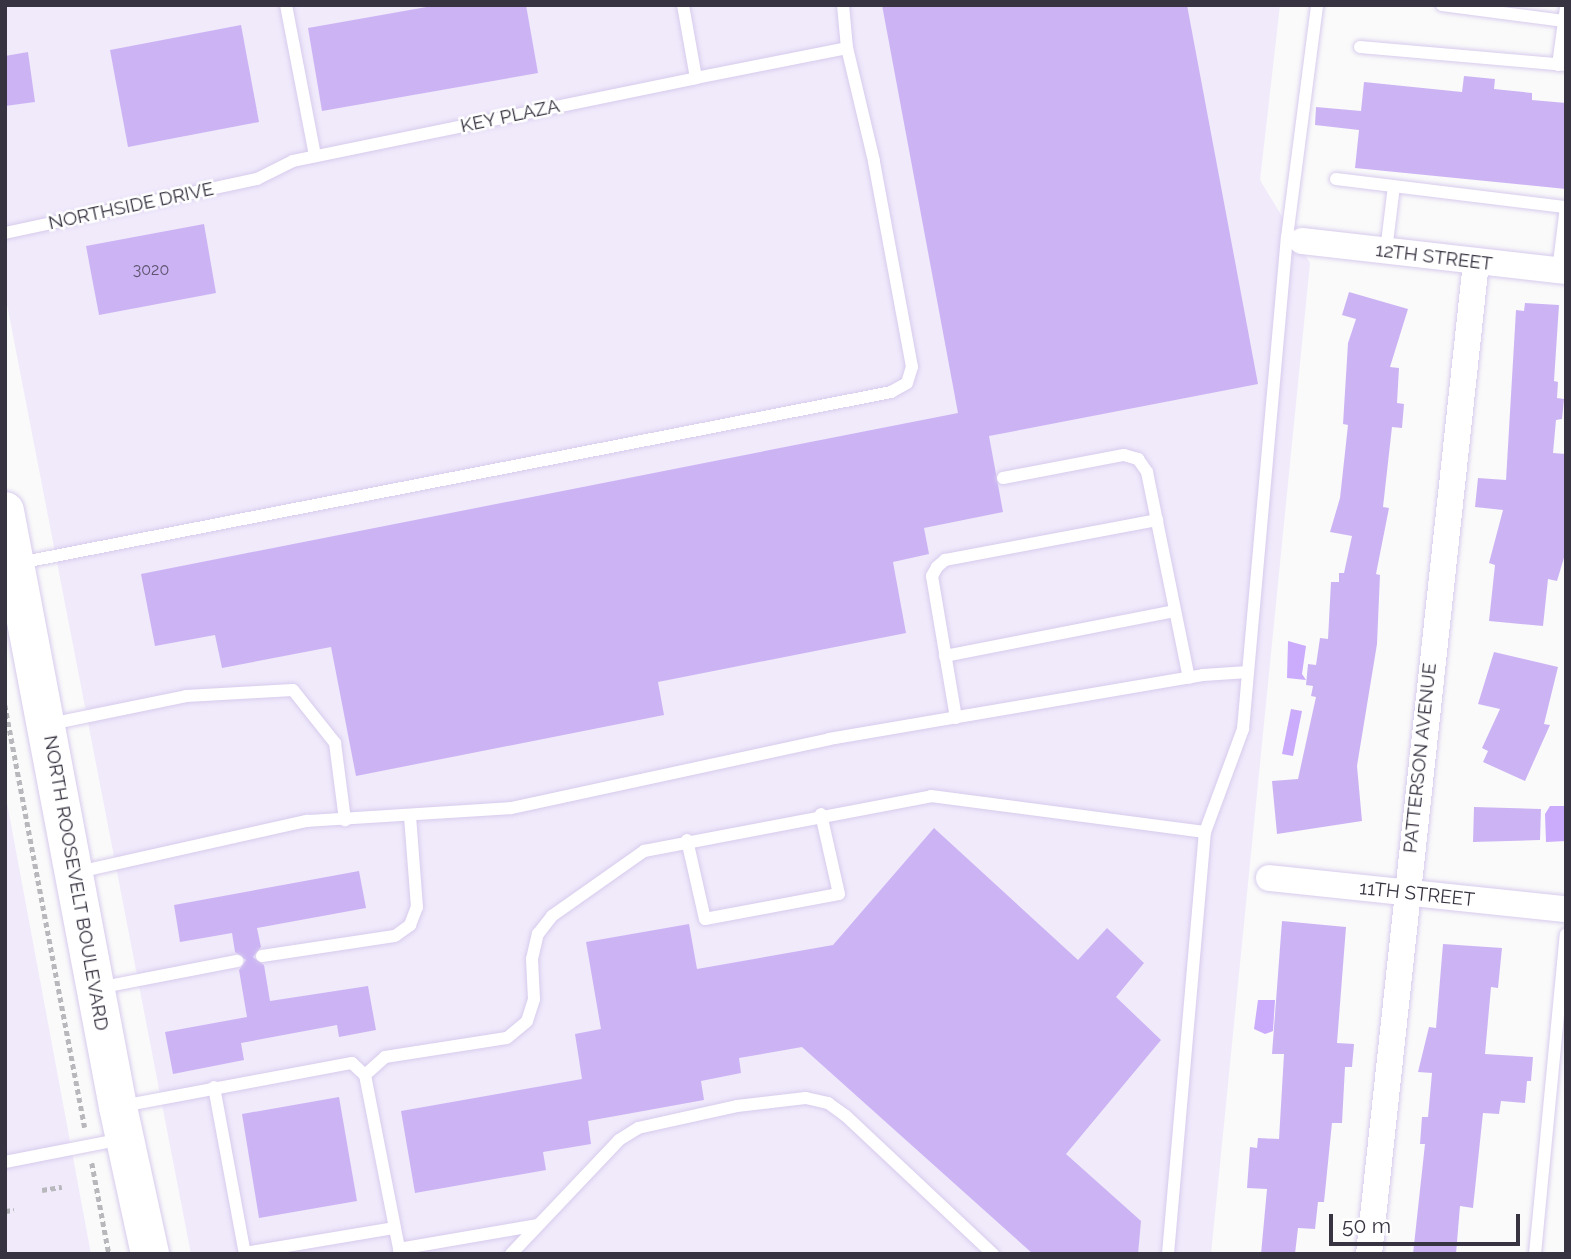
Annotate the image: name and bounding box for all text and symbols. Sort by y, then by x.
street label: KEY PLAZA [458,94,562,138]
street label: NORTHSIDE DRIVE [46,177,216,235]
street label: 12TH STREET [1374,239,1494,275]
house number: 3020 [133,260,169,280]
street label: PATTERSON AVENUE [1399,661,1441,855]
street label: NORTH ROOSEVELT BOULEVARD [39,733,113,1033]
street label: 11TH STREET [1358,877,1476,911]
scale bar [1333,1200,1524,1244]
text: 50 m [1342,1213,1391,1238]

